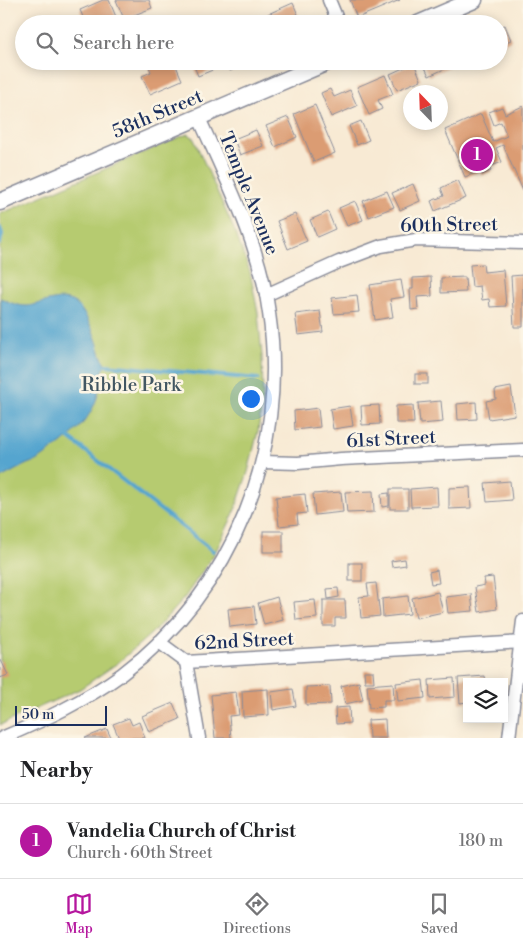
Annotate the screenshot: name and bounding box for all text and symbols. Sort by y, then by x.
search box [15,15,508,70]
icon: search [33,29,61,57]
text: Search here [73,31,174,55]
street label: 58th Street [109,84,206,144]
north arrow [403,85,448,130]
street label: Temple Avenue [213,128,285,258]
pin: 1 [461,136,493,174]
street label: 60th Street [400,212,498,238]
park label: Ribble Park [81,373,182,397]
your location [238,386,264,412]
street label: 61st Street [346,425,437,453]
street label: 62nd Street [194,626,295,656]
map controls [463,678,508,723]
button: layers [463,678,508,723]
scale bar [15,703,108,726]
text: 50 m [22,706,54,724]
text: Nearby [20,758,93,784]
text: Vandelia Church of Christ [67,819,296,843]
text: 1 [32,831,40,851]
text: 180 m [459,831,503,851]
text: Church · 60th Street [67,843,213,863]
tab: Map [65,890,93,938]
tab: Directions [223,890,291,938]
tab: Saved [421,890,458,938]

